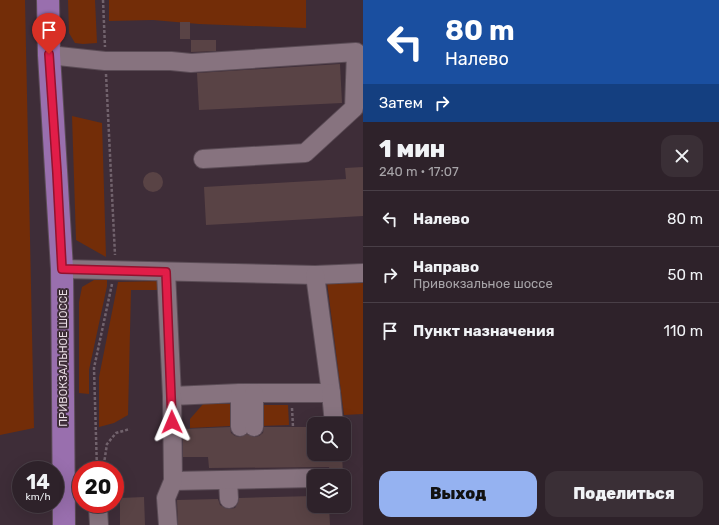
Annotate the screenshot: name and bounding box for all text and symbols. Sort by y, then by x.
pin [32,13,66,54]
text: 80 m [445,14,515,47]
icon: left [379,16,431,68]
icon: arrive [38,19,60,41]
text: Налево [445,48,509,70]
icon: right [431,92,453,114]
text: Затем [379,94,423,112]
text: 1 мин [379,135,445,163]
button: close [661,135,703,177]
text: 240 m · 17:07 [379,164,459,179]
icon: left [379,208,401,230]
text: Налево [413,210,470,228]
text: 80 m [667,210,703,228]
text: Направо [413,258,479,276]
icon: right [379,264,401,286]
text: 50 m [668,266,703,284]
text: Привокзальное шоссе [413,276,553,291]
street label: ПРИВОКЗАЛЬНОЕ ШОССЕ [57,289,70,427]
icon: arrive [379,320,401,342]
text: Пункт назначения [413,322,555,340]
text: 110 m [664,322,703,340]
position arrow [151,401,193,443]
map controls [307,417,351,513]
button: search [307,417,351,461]
speed limit sign: 20 [72,461,124,513]
button: layers [307,469,351,513]
text: 14 [26,470,50,494]
button: Выход [379,471,537,517]
button: Поделиться [545,471,703,517]
text: km/h [26,491,50,503]

